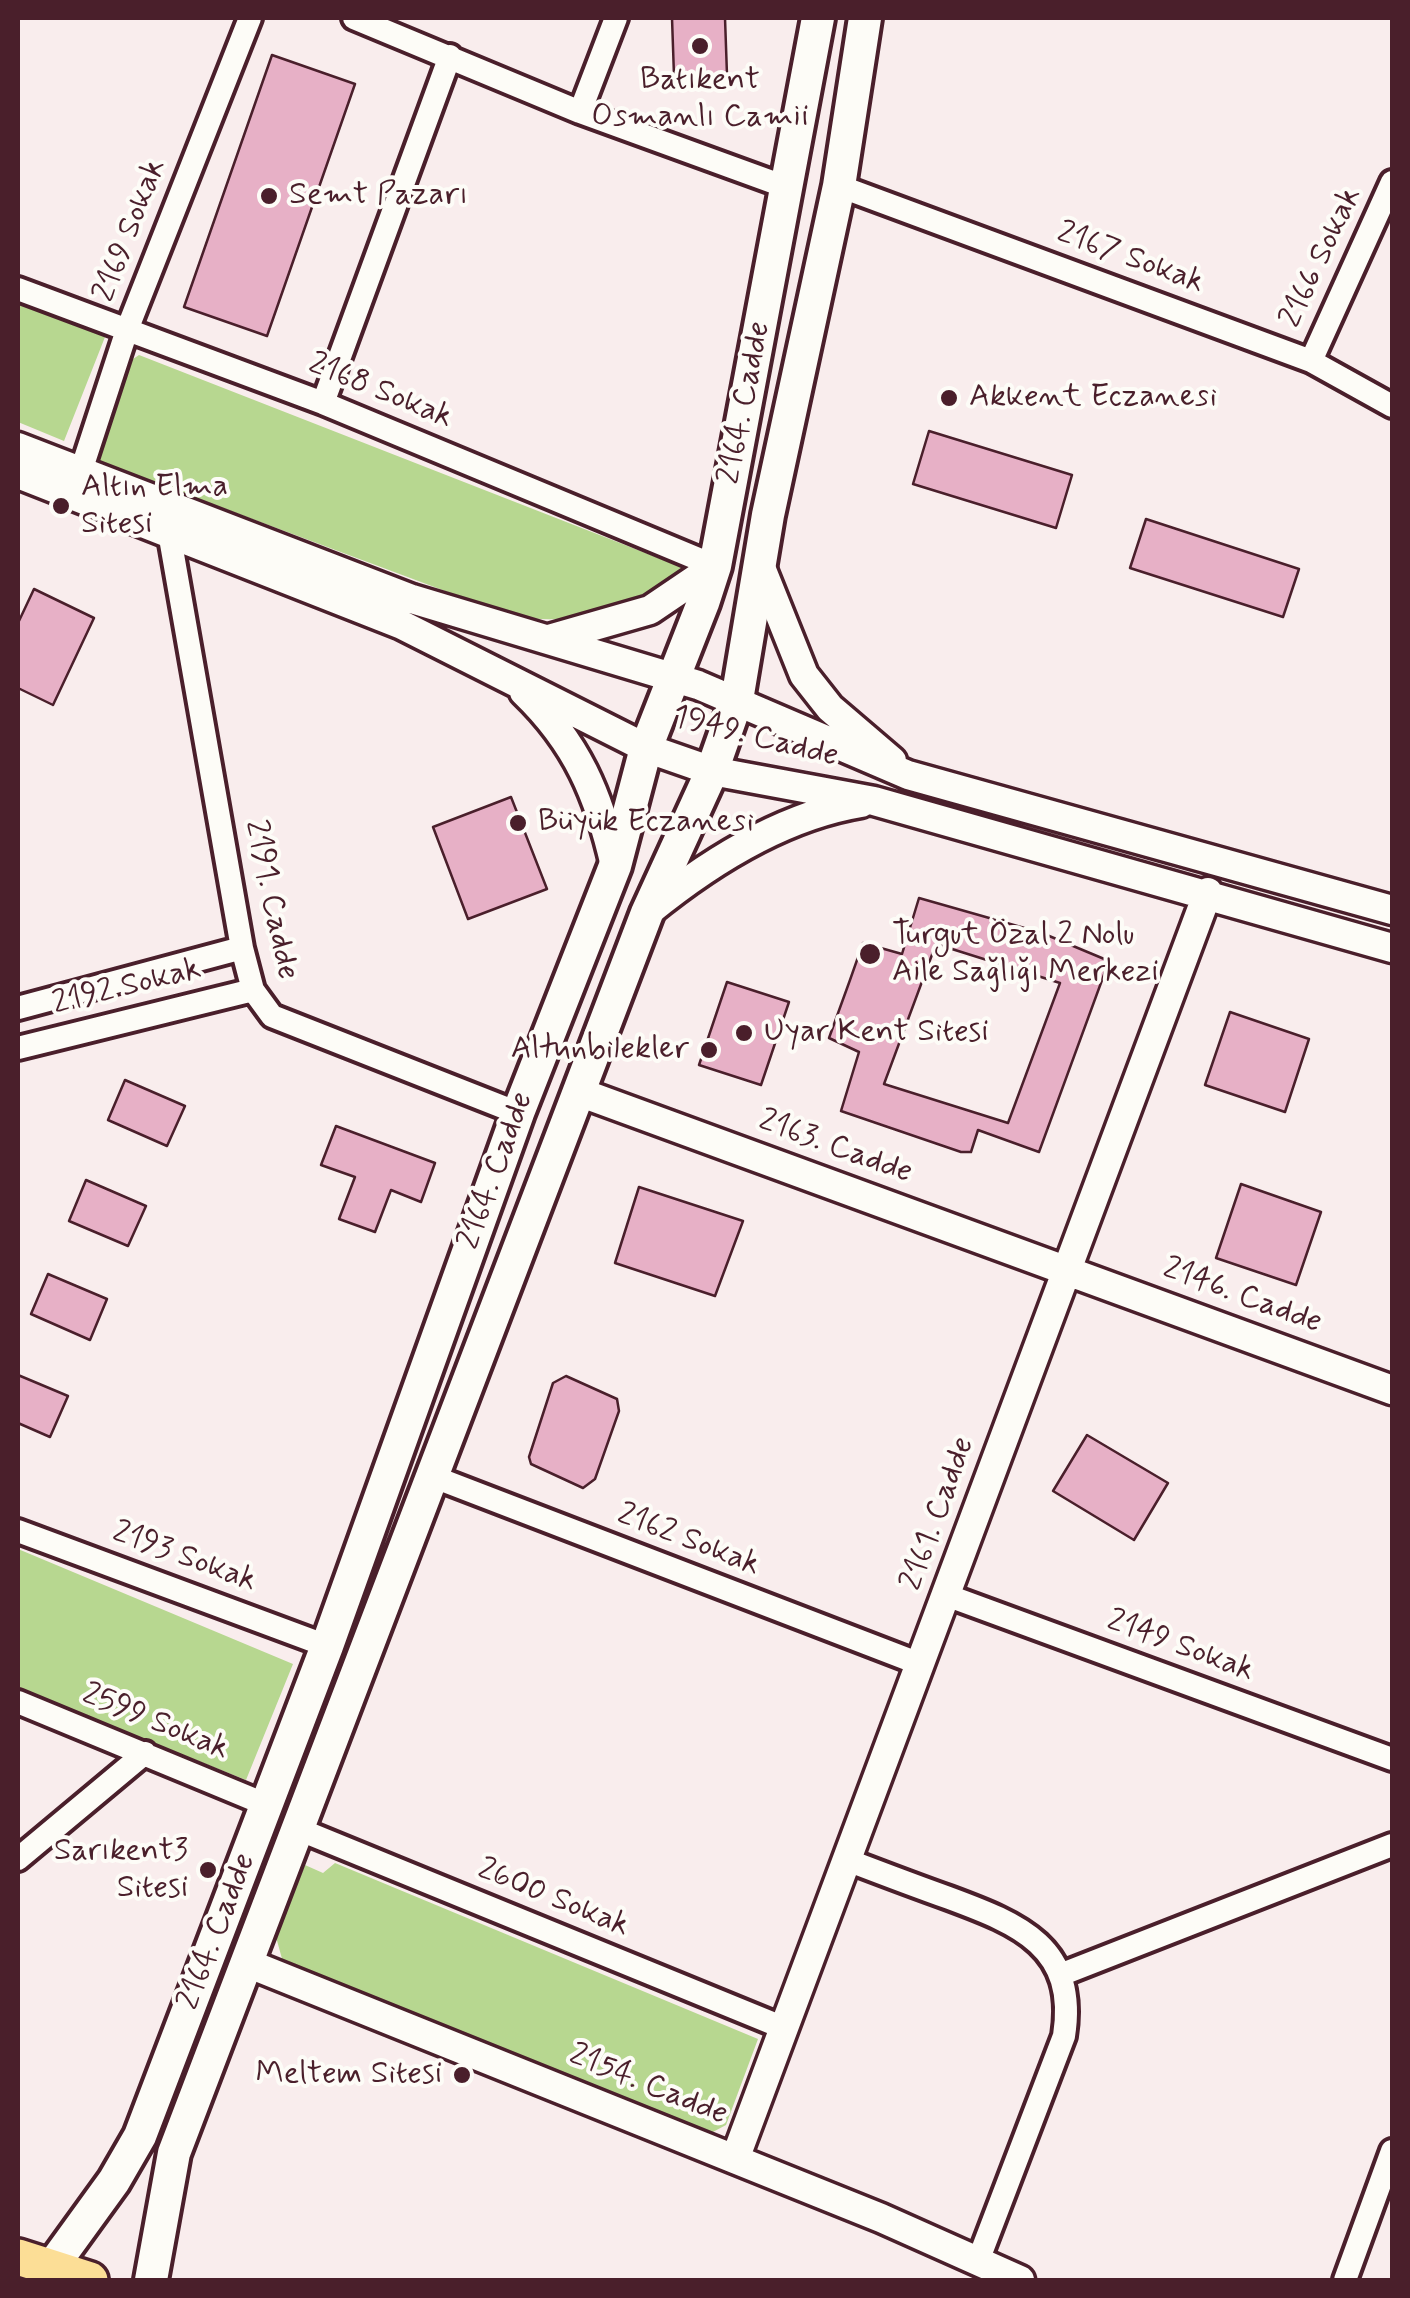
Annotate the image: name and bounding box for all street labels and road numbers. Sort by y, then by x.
street label: 2169 Sokak [86,154,176,308]
street label: 2166 Sokak [1273,182,1371,334]
street label: 2167 Sokak [1051,215,1209,303]
street label: 2164. Cadde [711,318,781,488]
street label: 2168 Sokak [302,346,458,438]
street label: 1949. Cadde [668,699,842,777]
street label: 2191. Cadde [234,817,306,983]
street label: 2192 Sokak [49,951,205,1025]
street label: 2164. Cadde [451,1087,543,1255]
street label: 2163. Cadde [753,1102,917,1194]
street label: 2146. Cadde [1157,1251,1327,1343]
street label: 2161. Cadde [894,1432,984,1596]
street label: 2162 Sokak [611,1496,765,1586]
street label: 2193 Sokak [107,1514,261,1602]
street label: 2149 Sokak [1101,1603,1259,1691]
street label: 2599 Sokak [76,1676,234,1770]
street label: 2164. Cadde [171,1848,265,2016]
street label: 2600 Sokak [472,1851,634,1947]
street label: 2154. Cadde [563,2037,733,2135]

